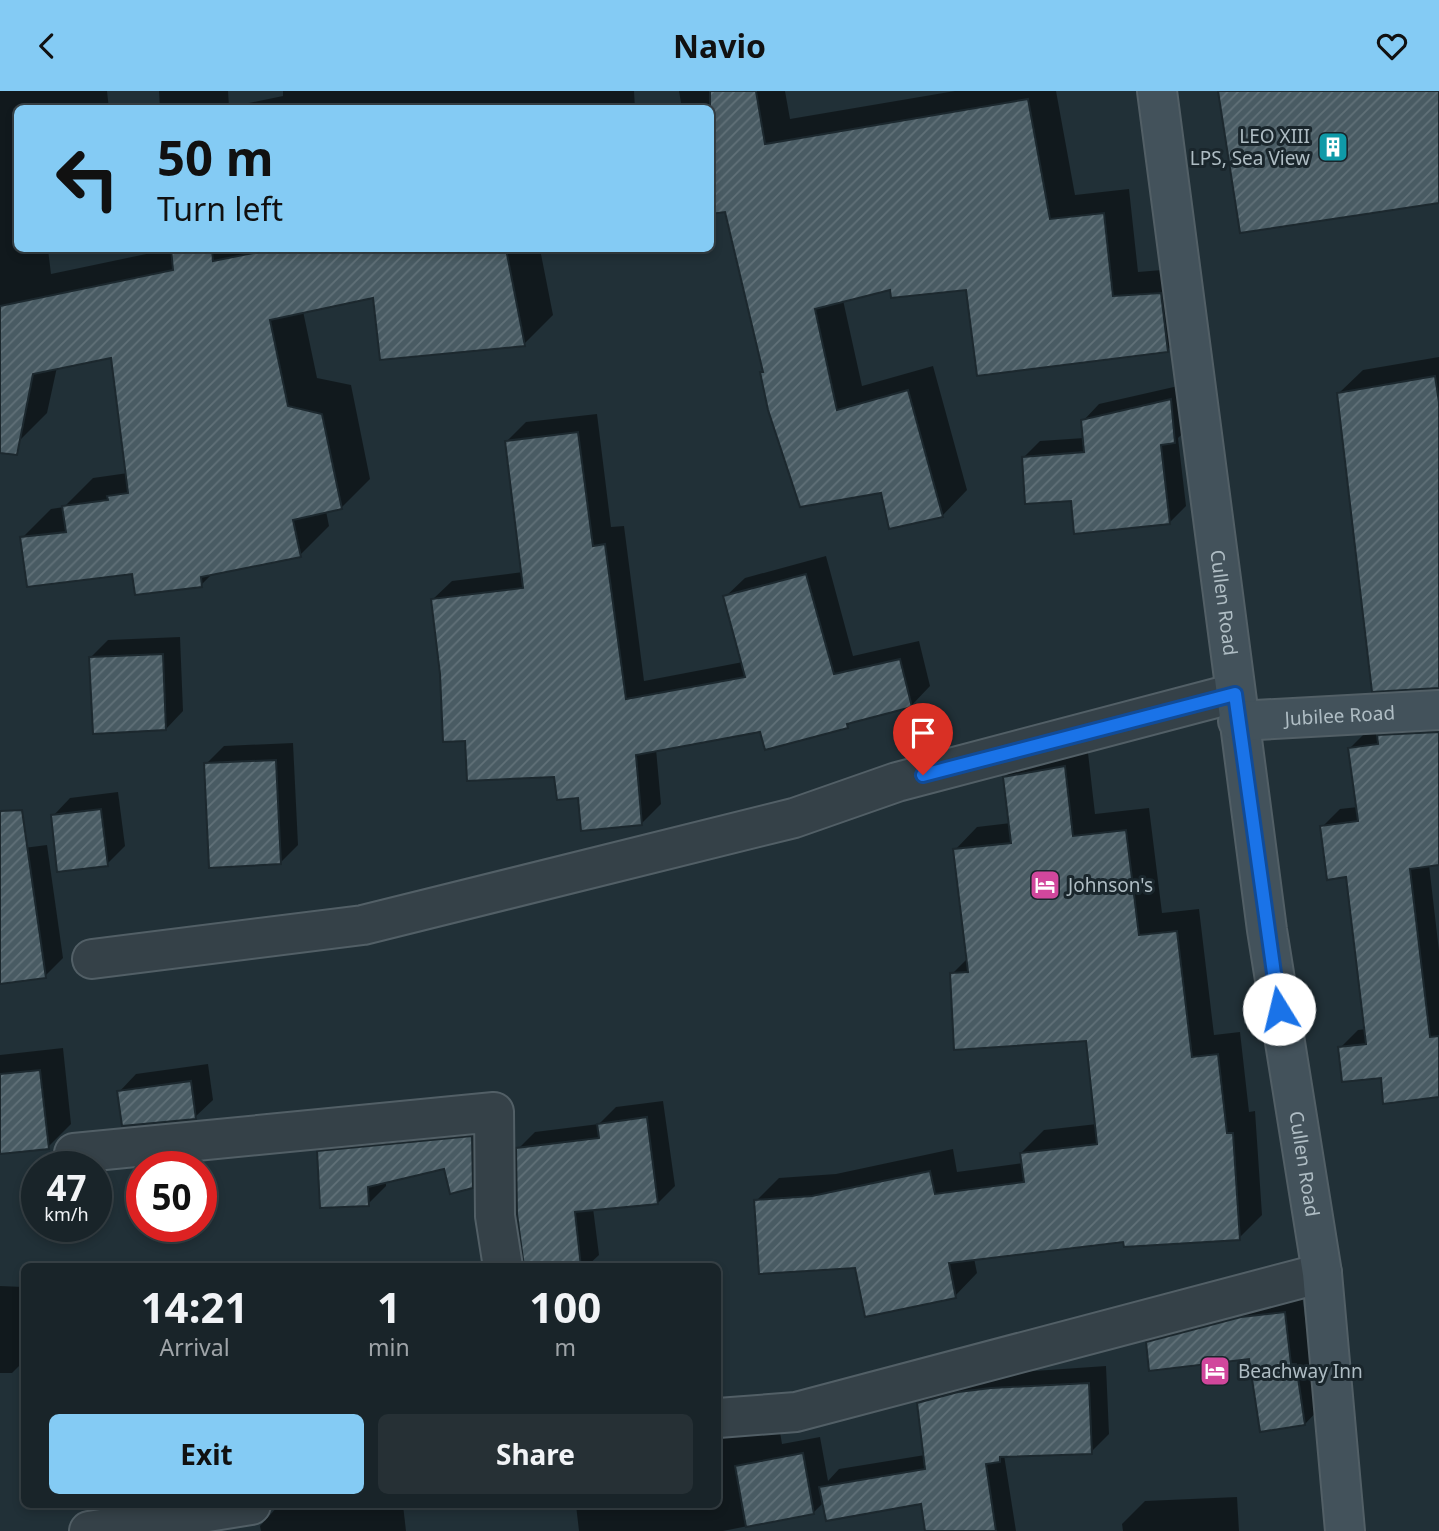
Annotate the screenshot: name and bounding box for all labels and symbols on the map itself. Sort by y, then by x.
place label: LEO XIII LPS, Sea View [1190,123,1310,171]
building icon: LEO XIII LPS, Sea View [1316,130,1350,164]
street label: Cullen Road [1204,548,1244,657]
street label: Jubilee Road [1282,699,1396,732]
pin [893,703,953,775]
hotel icon: Johnson's [1028,868,1062,902]
place label: Johnson's [1066,872,1153,898]
position arrow [1242,972,1316,1046]
street label: Cullen Road [1283,1109,1326,1219]
speed limit sign: 50 [126,1151,217,1242]
hotel icon: Beachway Inn [1198,1354,1232,1388]
place label: Beachway Inn [1238,1358,1363,1384]

